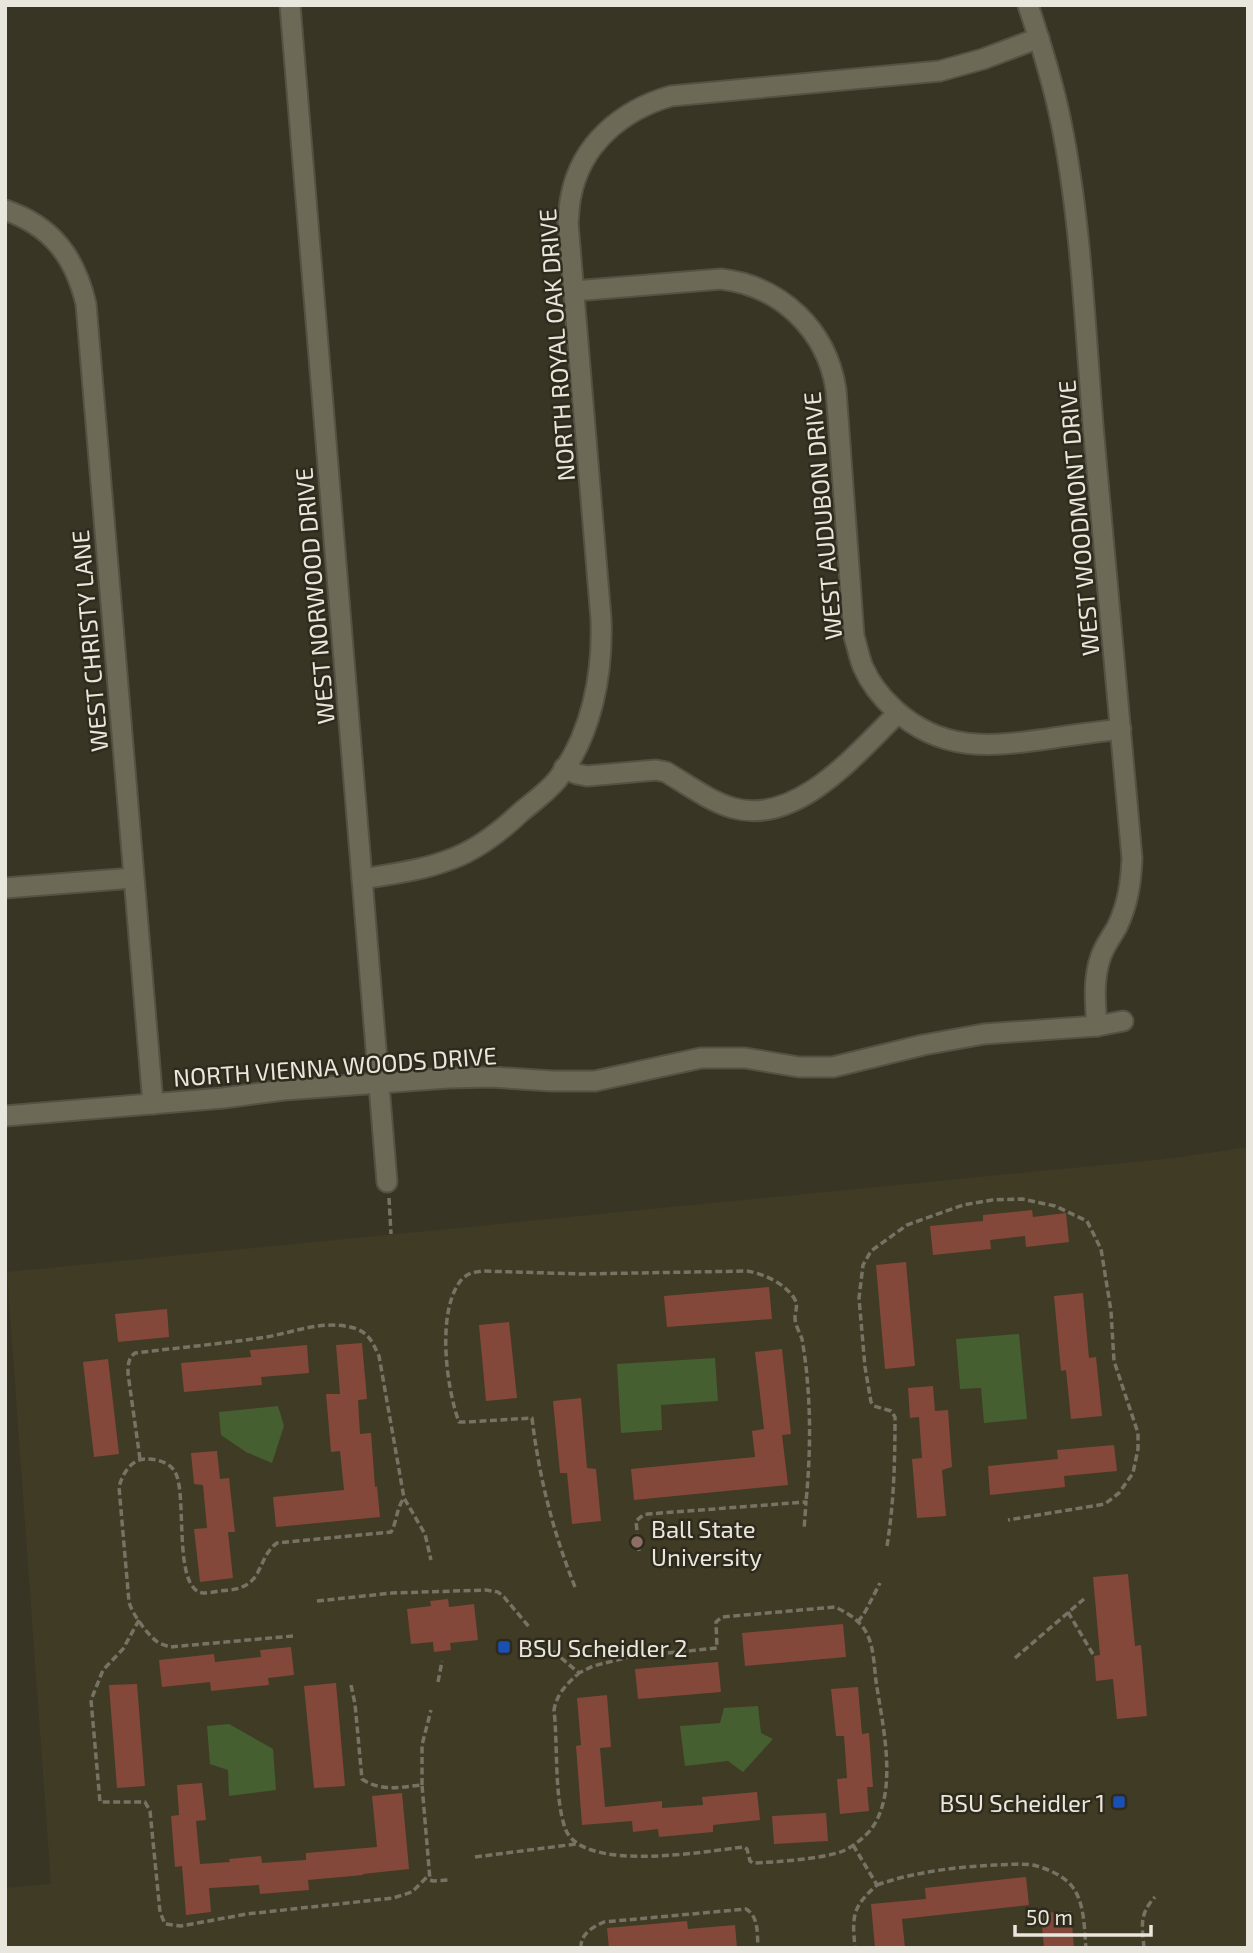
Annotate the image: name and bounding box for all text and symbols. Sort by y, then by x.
street label: NORTH ROYAL OAK DRIVE [532,208,580,482]
street label: WEST WOODMONT DRIVE [1051,379,1105,657]
street label: WEST AUDUBON DRIVE [797,391,847,641]
street label: WEST NORWOOD DRIVE [288,467,340,725]
street label: WEST CHRISTY LANE [65,529,113,753]
street label: NORTH VIENNA WOODS DRIVE [172,1040,498,1092]
place label: Ball State University [651,1514,762,1571]
marker: Ball State University [629,1534,645,1550]
place label: BSU Scheidler 2 [518,1633,687,1662]
marker: BSU Scheidler 2 [496,1639,512,1655]
place label: BSU Scheidler 1 [940,1788,1105,1817]
marker: BSU Scheidler 1 [1111,1794,1127,1810]
scale bar [1015,1894,1152,1938]
text: 50 m [1026,1904,1073,1929]

